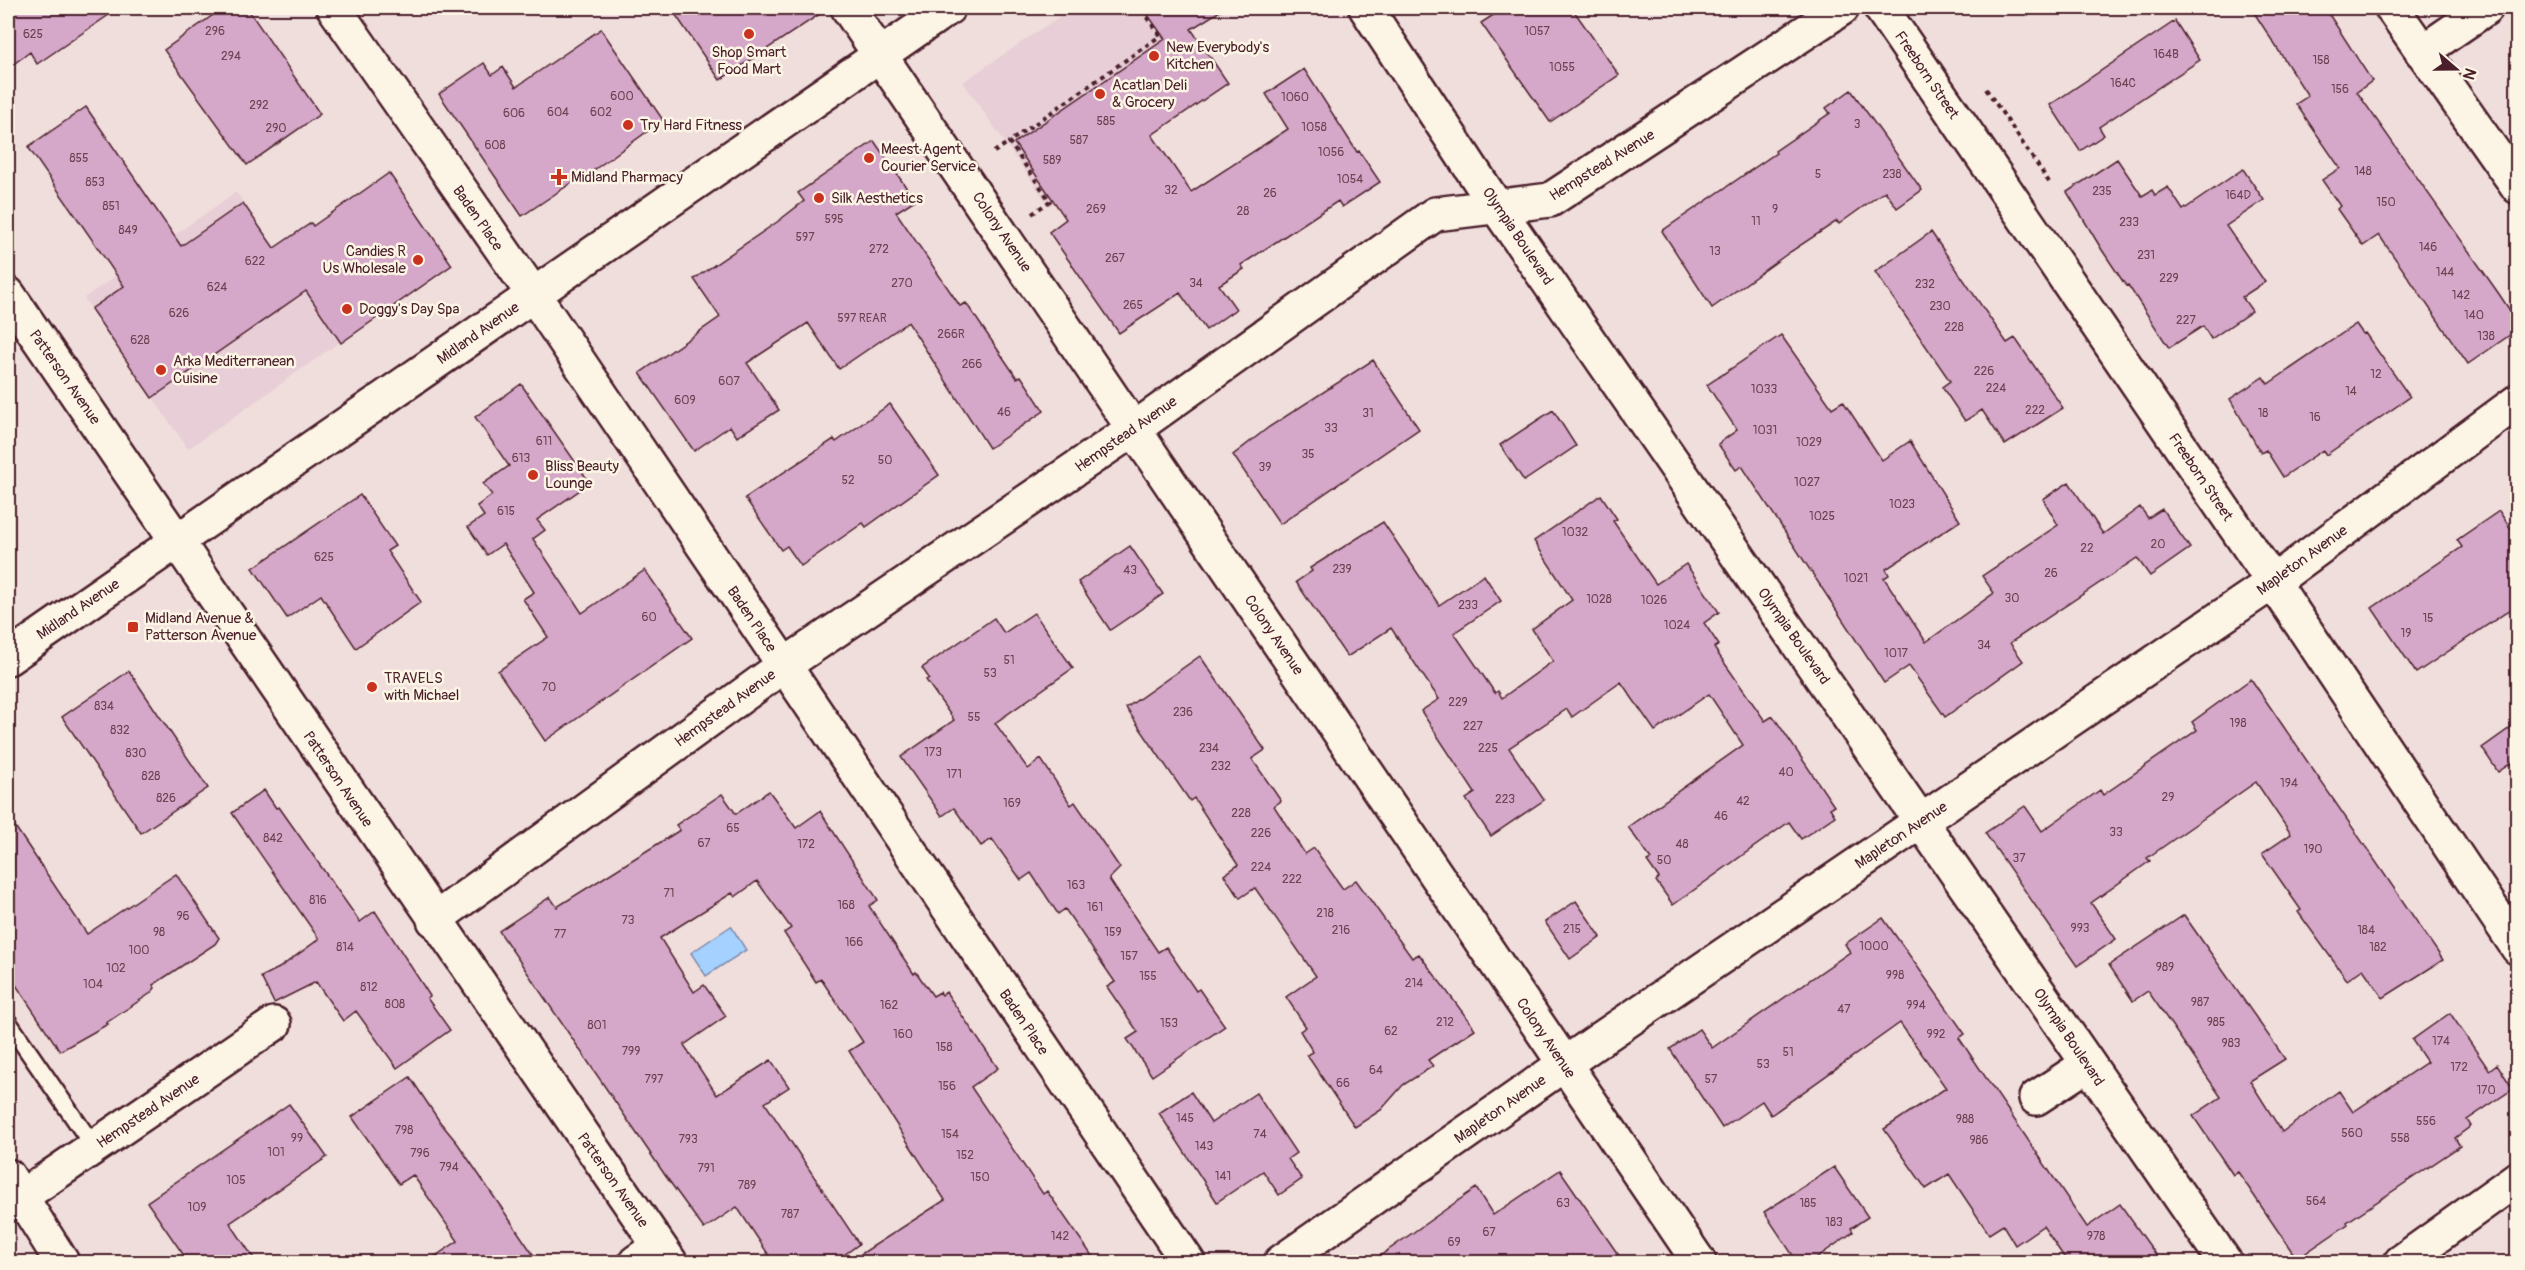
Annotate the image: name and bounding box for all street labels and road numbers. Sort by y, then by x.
street label: Freeborn Street [1890,28,1964,124]
street label: Hempstead Avenue [1546,125,1659,205]
street label: Baden Place [448,182,507,255]
street label: Olympia Boulevard [1478,184,1557,289]
street label: Colony Avenue [968,189,1036,277]
street label: Midland Avenue [433,298,524,369]
street label: Patterson Avenue [25,326,105,429]
street label: Hempstead Avenue [1072,392,1182,477]
street label: Freeborn Street [2164,430,2238,526]
street label: Mapleton Avenue [2253,521,2352,600]
street label: Midland Avenue [33,574,124,644]
street label: Baden Place [723,583,781,656]
street label: Olympia Boulevard [1753,584,1834,688]
street label: Colony Avenue [1240,592,1308,680]
street label: Hempstead Avenue [671,665,780,751]
street label: Patterson Avenue [299,728,377,831]
street label: Mapleton Avenue [1851,797,1952,873]
street label: Olympia Boulevard [2029,985,2108,1090]
street label: Baden Place [995,986,1053,1059]
street label: Colony Avenue [1512,995,1580,1083]
street label: Hempstead Avenue [93,1070,204,1153]
street label: Mapleton Avenue [1451,1070,1550,1148]
street label: Patterson Avenue [573,1129,653,1232]

